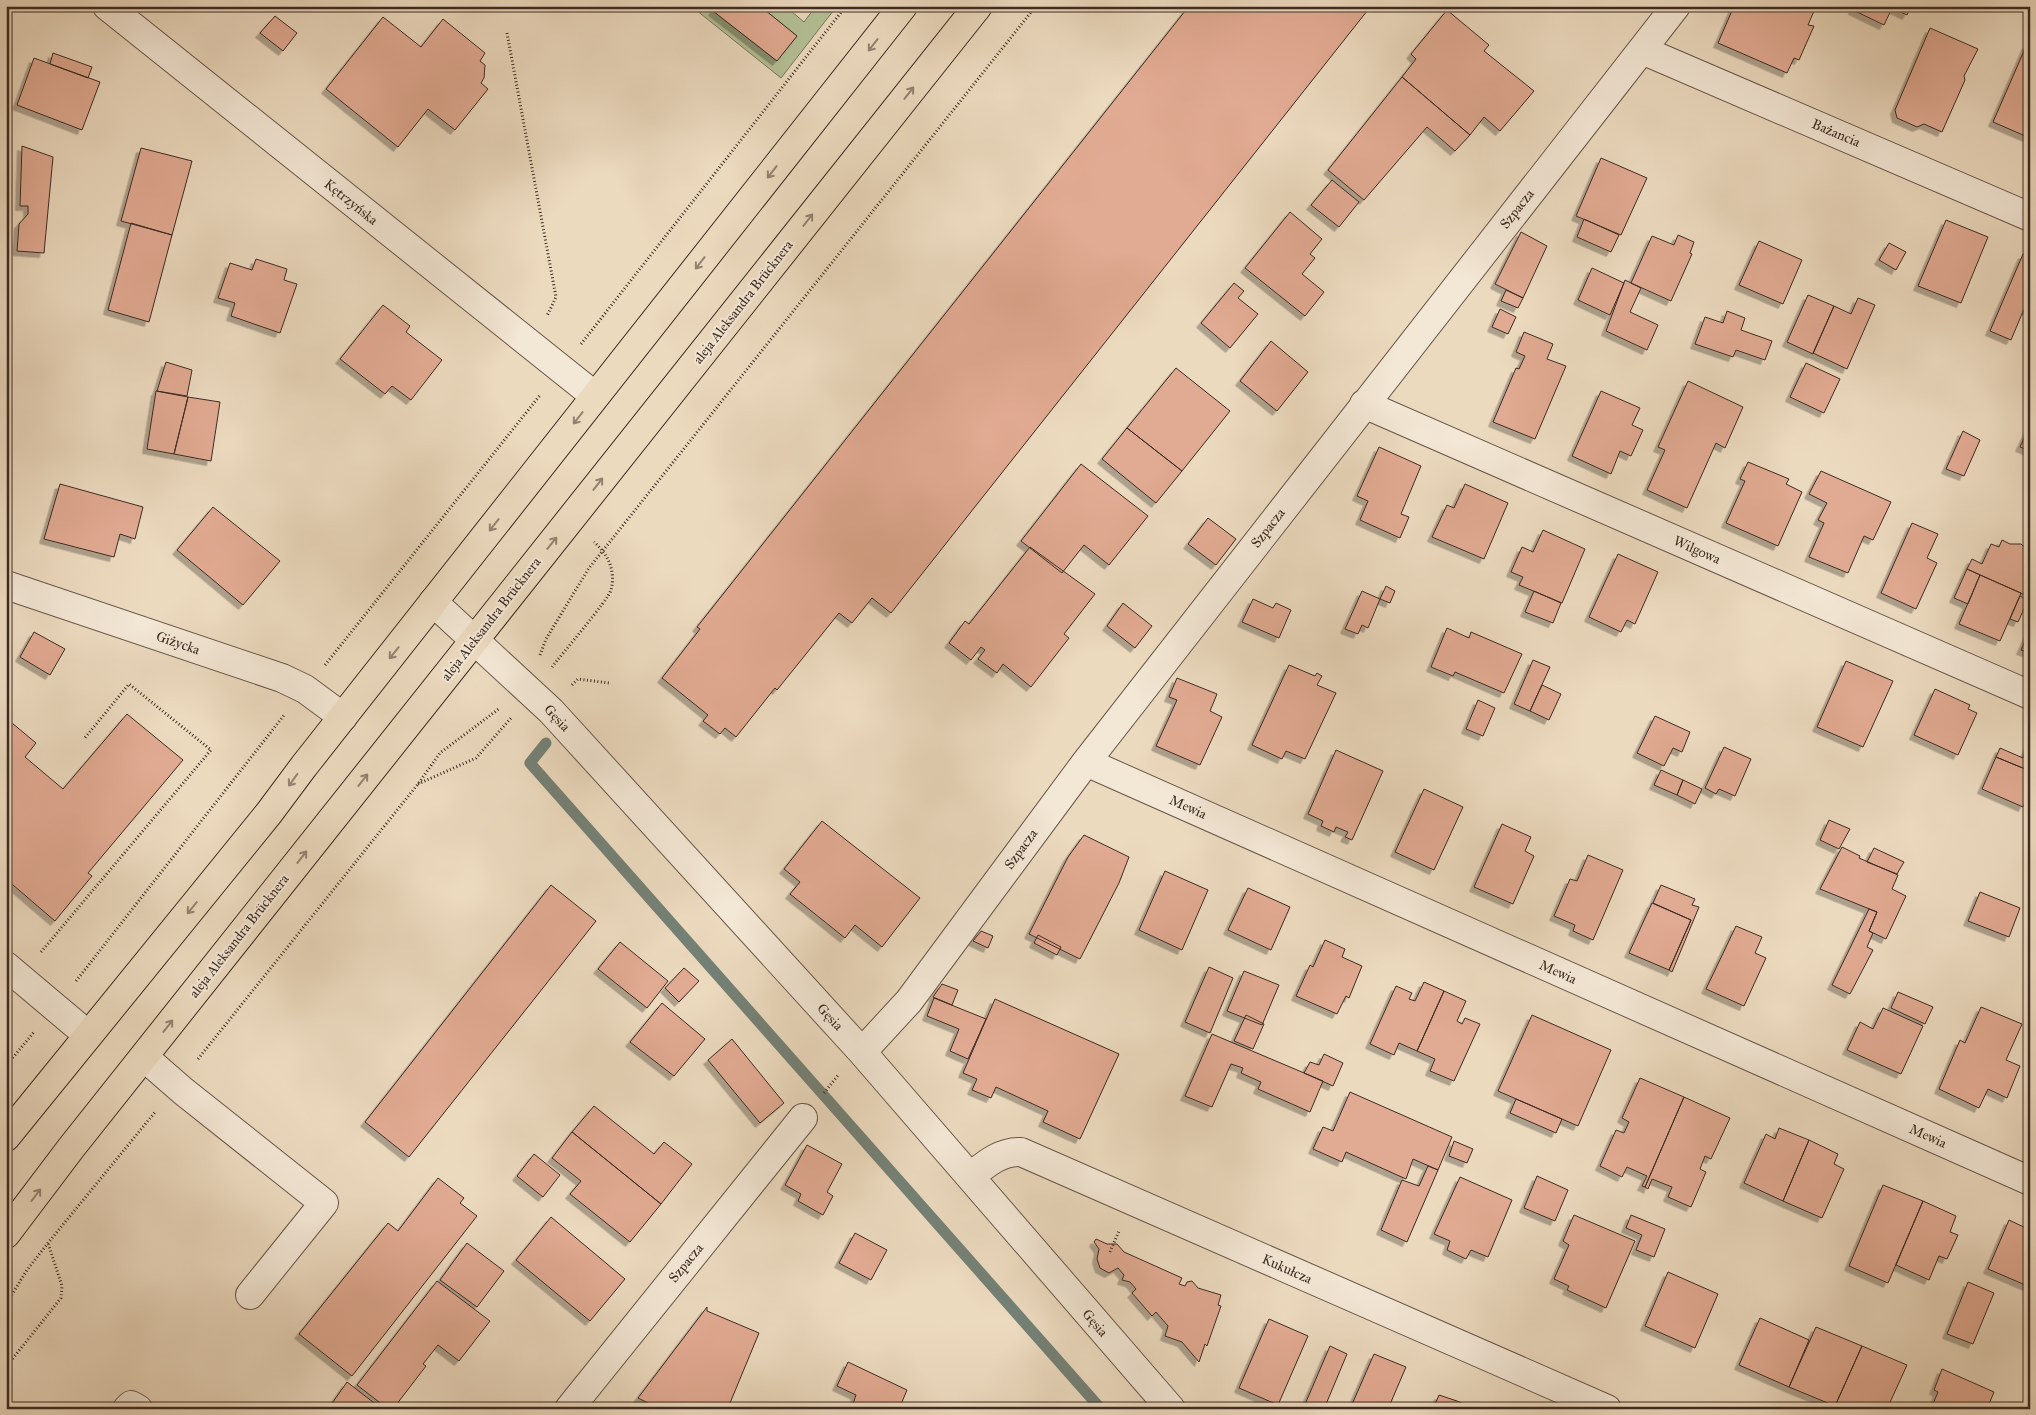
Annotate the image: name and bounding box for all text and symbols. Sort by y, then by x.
one-way arrow [868,38,879,51]
one-way arrow [904,86,915,99]
street label: Bażancia [1809,115,1863,151]
one-way arrow [767,165,778,178]
street label: Kętrzyńska [321,175,381,229]
street label: Szpacza [1496,186,1538,232]
one-way arrow [803,214,814,227]
street label: aleja Aleksandra Brücknera [690,237,797,367]
one-way arrow [695,257,706,270]
one-way arrow [573,412,584,425]
one-way arrow [593,478,604,491]
street label: Szpacza [1247,505,1289,551]
one-way arrow [489,518,500,531]
street label: Wilgowa [1671,532,1723,568]
one-way arrow [546,537,557,550]
street label: aleja Aleksandra Brücknera [438,554,545,684]
street label: Giżycka [154,628,202,658]
one-way arrow [388,646,399,659]
street label: Gęsia [540,701,574,735]
one-way arrow [288,773,299,786]
one-way arrow [358,774,369,787]
street label: Mewia [1167,791,1209,823]
street label: Szpacza [1001,825,1041,873]
one-way arrow [297,850,307,864]
street label: aleja Aleksandra Brücknera [186,871,293,1001]
one-way arrow [187,901,198,914]
street label: Mewia [1537,956,1579,988]
street label: Gęsia [813,1000,847,1034]
one-way arrow [163,1019,174,1032]
street label: Mewia [1907,1120,1949,1152]
one-way arrow [30,1189,41,1202]
street label: Szpacza [665,1240,707,1286]
street label: Kukułcza [1259,1250,1315,1288]
street label: Gęsia [1078,1306,1112,1340]

